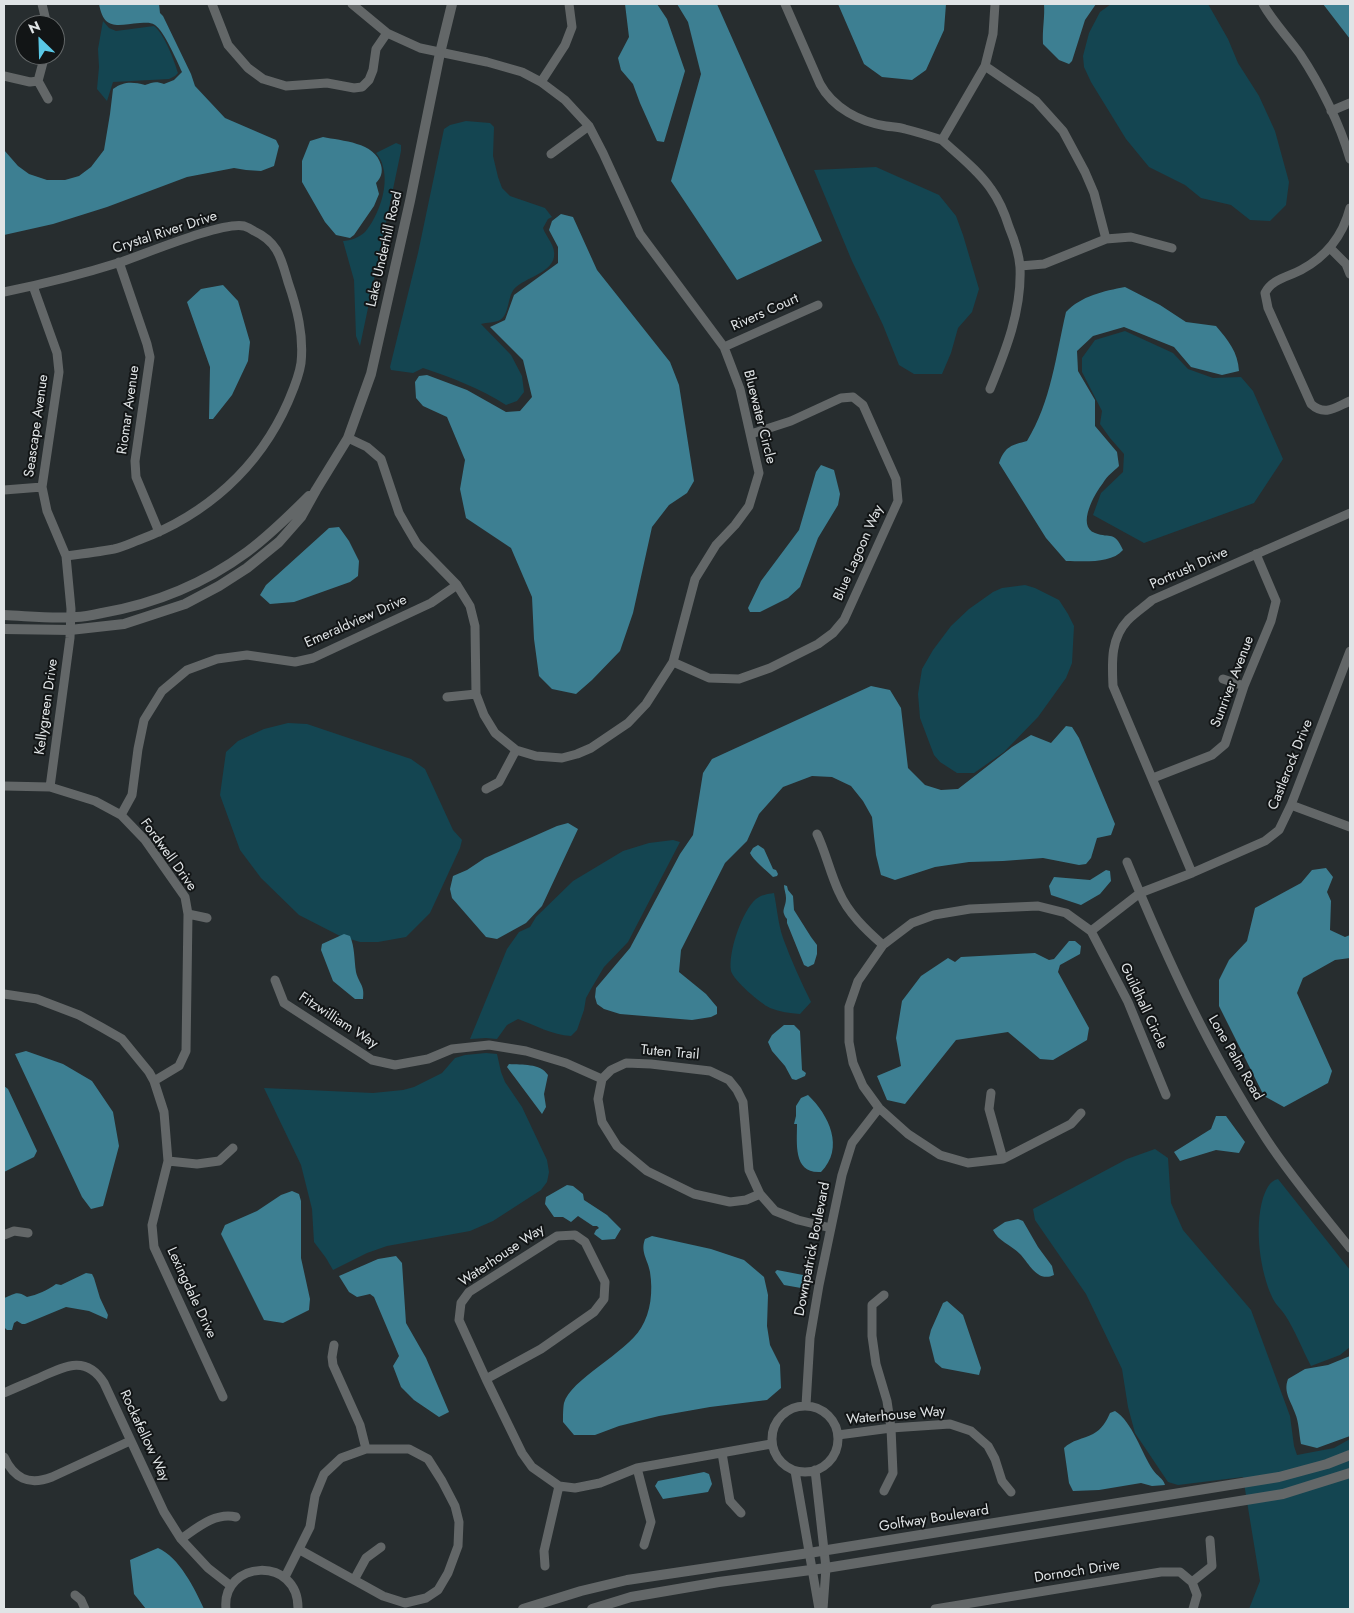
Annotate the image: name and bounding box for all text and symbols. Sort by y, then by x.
north arrow [15,15,65,65]
text: N [25,16,43,39]
street label: Lake Underhill Road [364,189,406,309]
street label: Crystal River Drive [111,208,219,258]
street label: Rivers Court [729,291,801,335]
street label: Riomar Avenue [114,365,144,455]
street label: Bluewater Circle [739,368,779,466]
street label: Seascape Avenue [21,373,53,479]
street label: Blue Lagoon Way [830,503,888,603]
street label: Portrush Drive [1147,544,1231,594]
street label: Emeraldview Drive [302,592,410,652]
street label: Sunriver Avenue [1208,634,1258,730]
street label: Kellygreen Drive [32,658,62,756]
street label: Castlerock Drive [1265,717,1317,813]
street label: Fordwell Drive [136,816,200,894]
street label: Guildhall Circle [1116,960,1170,1052]
street label: Fitzwilliam Way [295,989,381,1053]
street label: Lone Palm Road [1204,1013,1266,1103]
street label: Tuten Trail [640,1042,700,1064]
street label: Downpatrick Boulevard [792,1181,834,1317]
street label: Waterhouse Way [456,1221,548,1291]
street label: Lexingdale Drive [163,1245,219,1341]
street label: Rockafellow Way [115,1388,173,1484]
street label: Waterhouse Way [846,1403,946,1429]
street label: Golfway Boulevard [878,1502,990,1536]
street label: Dornoch Drive [1033,1557,1121,1587]

